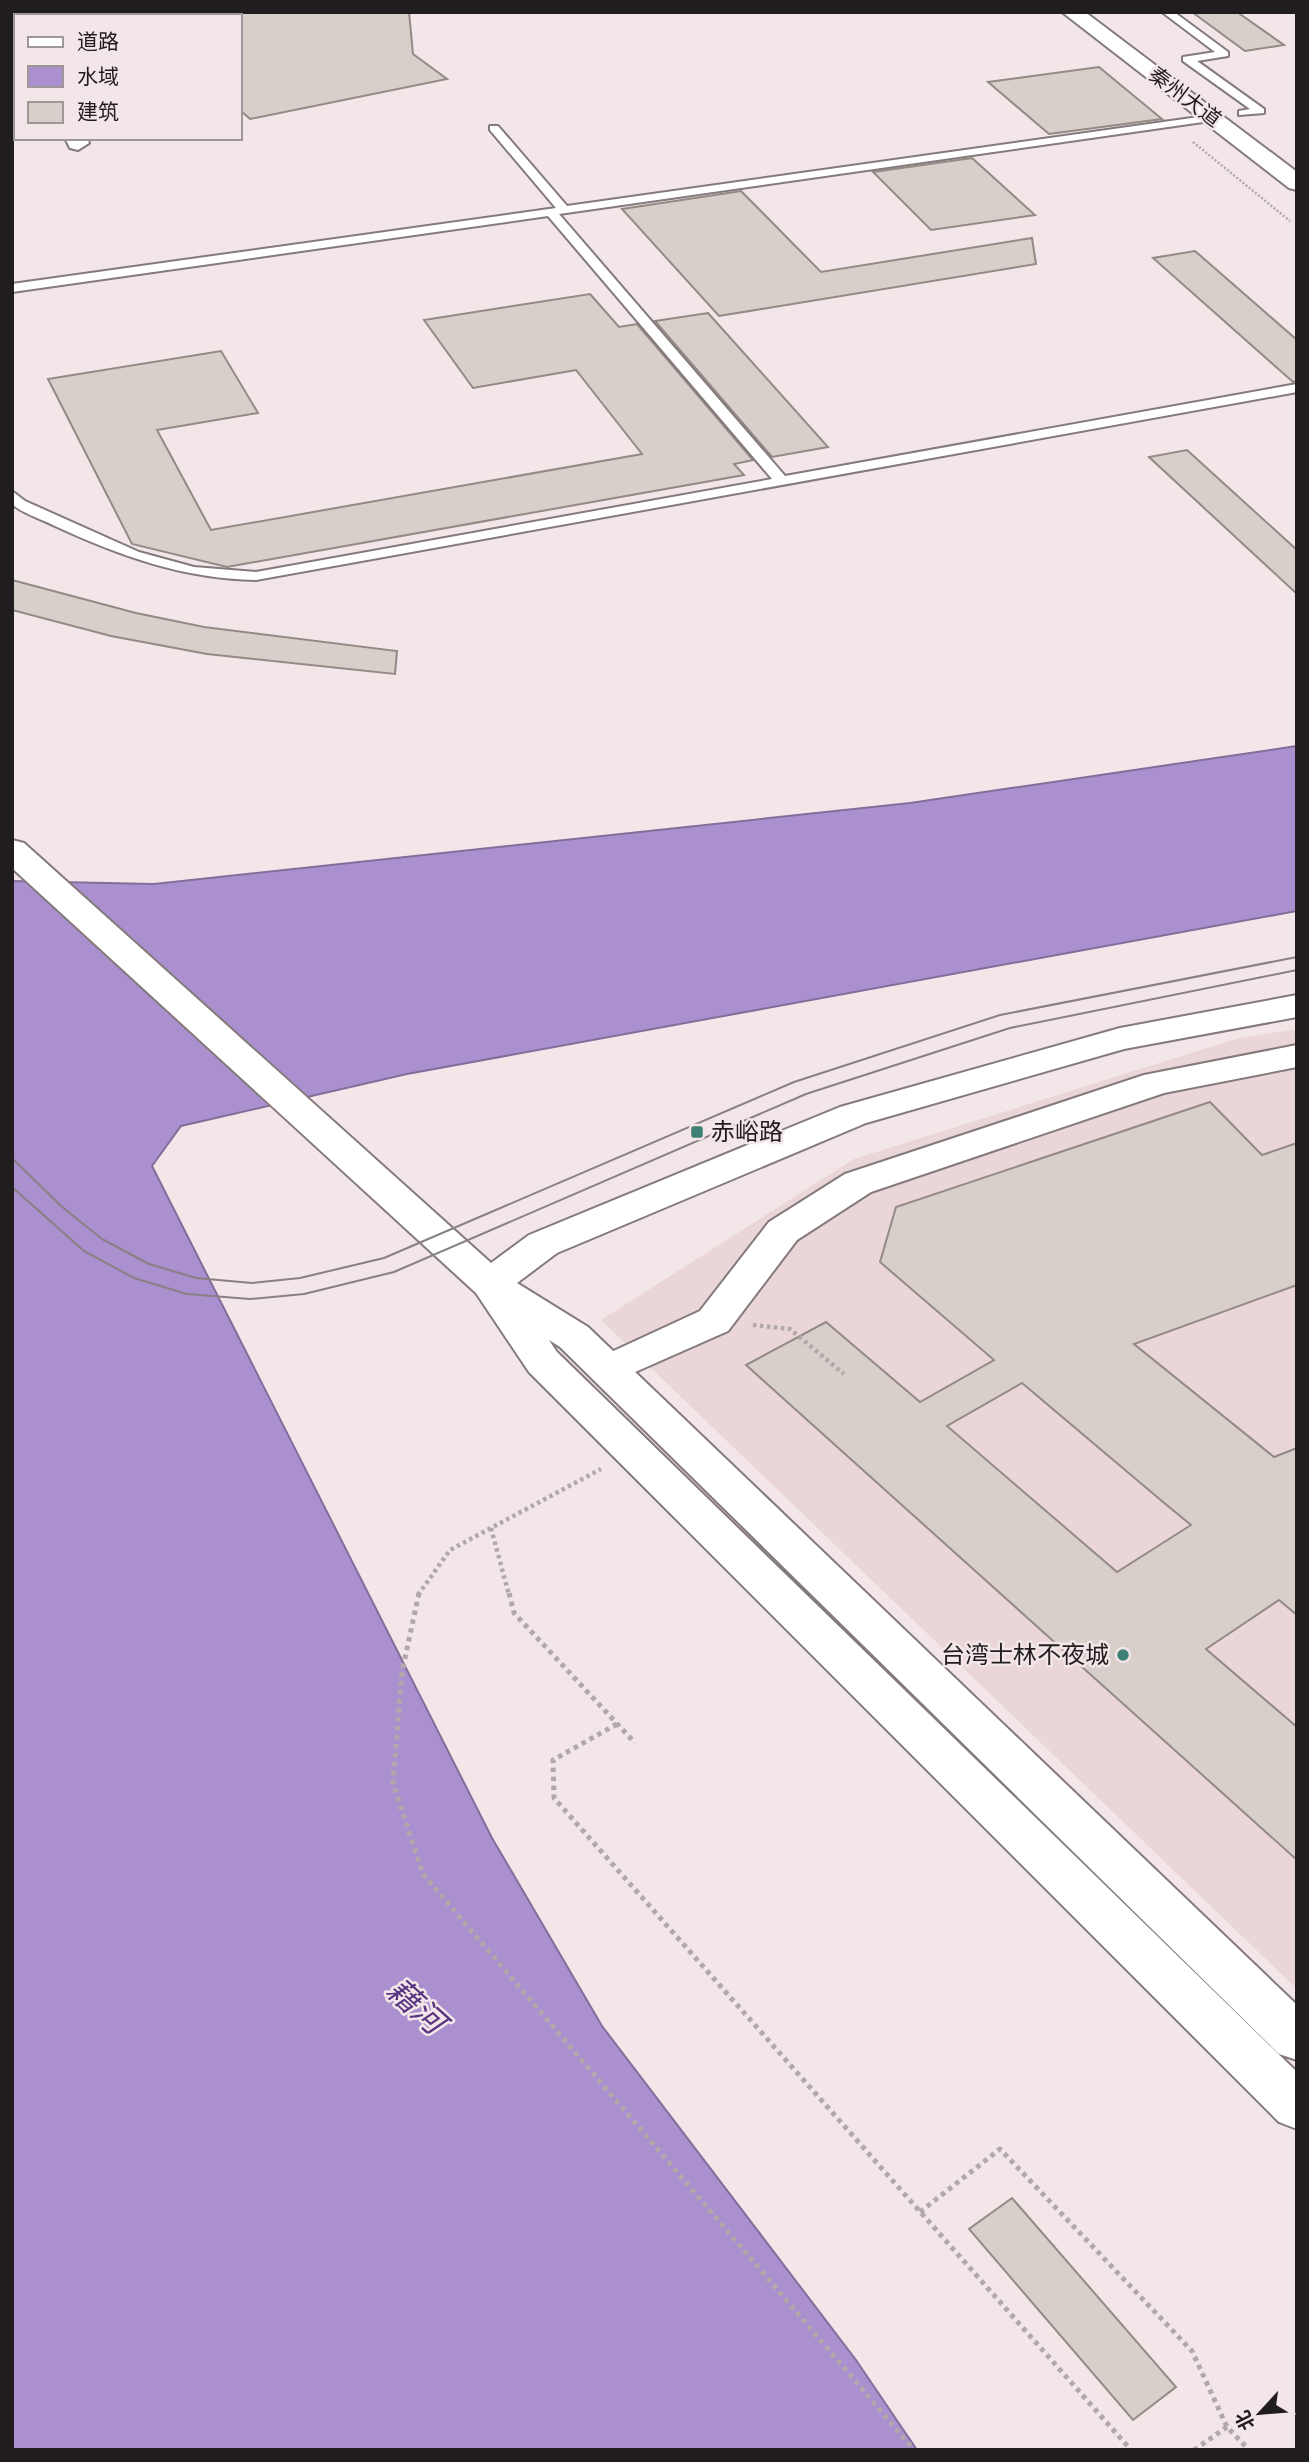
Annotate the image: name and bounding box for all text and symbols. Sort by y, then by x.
legend [14,14,242,140]
text: 道路 [77,27,119,56]
street label: 秦州大道 [1143,60,1228,133]
text: 水域 [77,62,119,91]
text: 建筑 [77,97,119,126]
place label: 赤峪路 [711,1115,783,1148]
marker: 赤峪路 [689,1124,705,1140]
place label: 台湾士林不夜城 [941,1638,1109,1671]
marker: 台湾士林不夜城 [1115,1647,1131,1663]
water label: 藉河 [377,1968,459,2048]
north arrow [1225,2378,1295,2448]
text: 北 [1229,2406,1261,2435]

